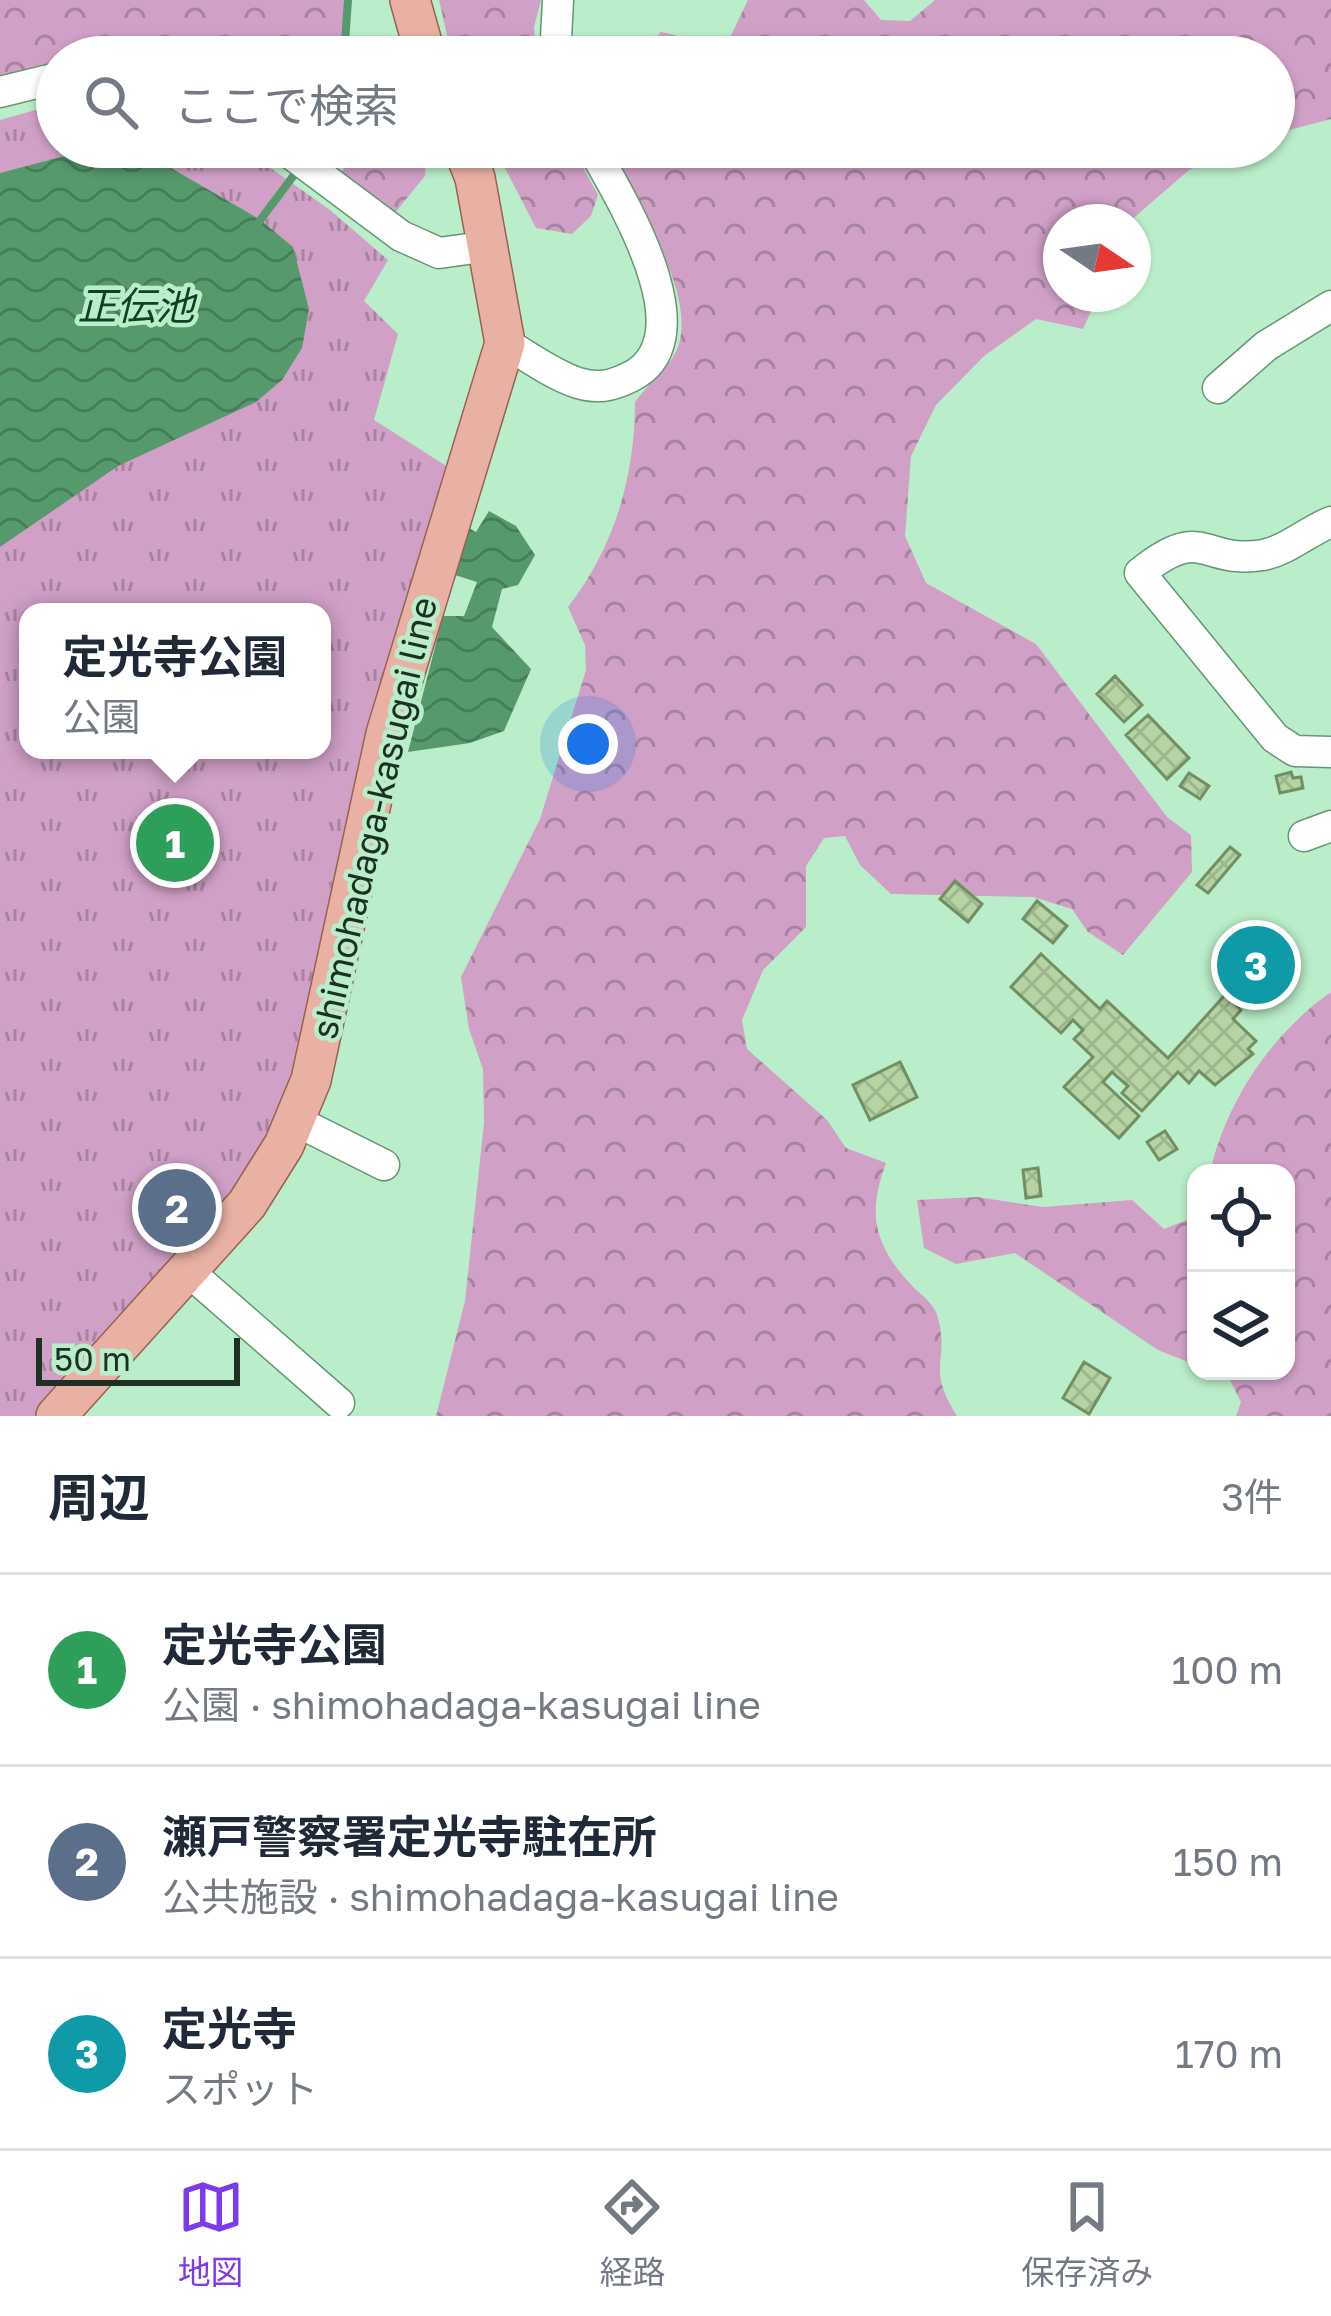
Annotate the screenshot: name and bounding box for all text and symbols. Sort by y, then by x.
search box [36,36,1295,168]
icon: search [78,69,144,135]
text: ここで検索 [174,78,399,132]
north arrow [1043,204,1151,312]
water label: 正伝池 [77,282,198,329]
street label: shimohadaga-kasugai line [302,593,445,1043]
popup [19,603,331,759]
text: 定光寺公園 [62,629,288,683]
text: 公園 [62,693,141,740]
your location [558,714,618,774]
pin: 1 [136,798,214,888]
pin: 3 [1217,920,1295,1010]
pin: 2 [138,1163,216,1253]
map controls [1187,1164,1295,1380]
button: locate [1187,1164,1295,1272]
button: layers [1187,1272,1295,1380]
scale bar [36,1332,240,1385]
text: 50 m [54,1339,131,1378]
text: 周辺 [48,1466,150,1527]
text: 3件 [1221,1473,1283,1520]
text: 定光寺公園 [162,1617,387,1671]
text: 1 [77,1646,97,1693]
text: 100 m [1171,1646,1283,1693]
text: 公園 · shimohadaga-kasugai line [162,1681,761,1728]
text: 瀬戸警察署定光寺駐在所 [162,1809,657,1863]
text: 2 [75,1838,99,1885]
text: 150 m [1173,1838,1283,1885]
text: 公共施設 · shimohadaga-kasugai line [162,1873,839,1920]
text: 定光寺 [162,2001,297,2055]
text: 3 [75,2030,99,2077]
text: 170 m [1175,2030,1283,2077]
text: スポット [162,2065,318,2112]
tab: 地図 [178,2174,244,2294]
tab: 経路 [599,2174,665,2294]
tab: 保存済み [1021,2174,1153,2294]

